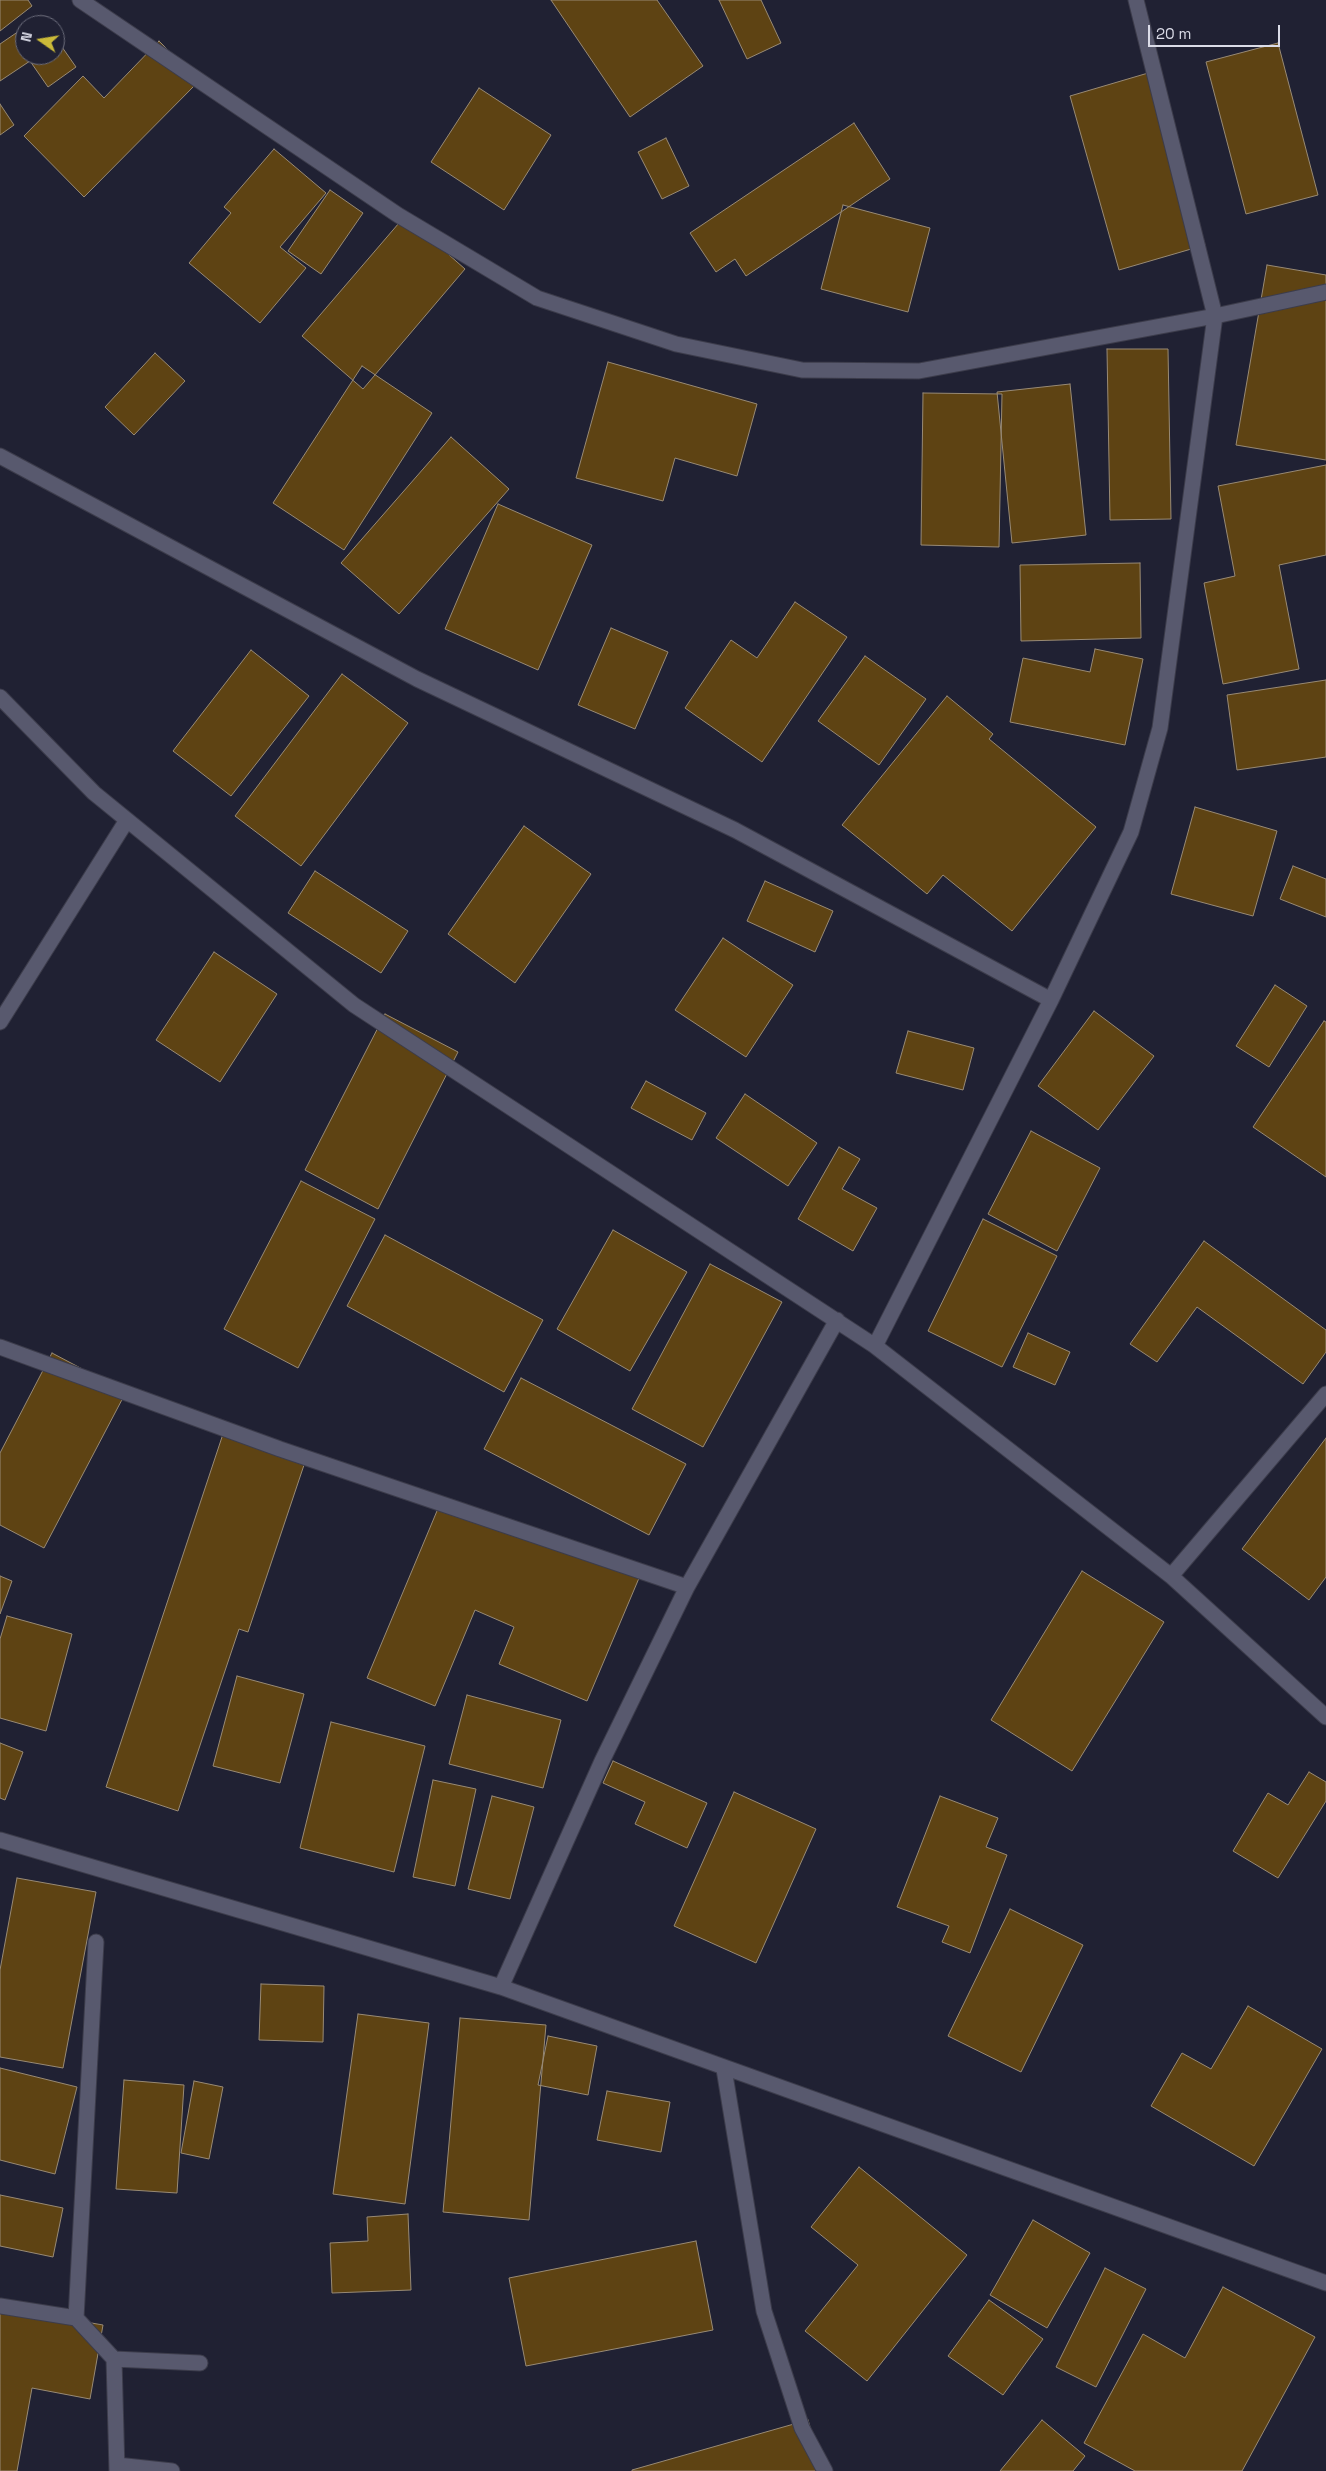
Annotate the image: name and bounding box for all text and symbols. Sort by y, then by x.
north arrow [15,15,65,65]
scale bar [1151,15,1284,47]
text: 20 m [1156,24,1191,43]
text: N [17,30,36,43]

